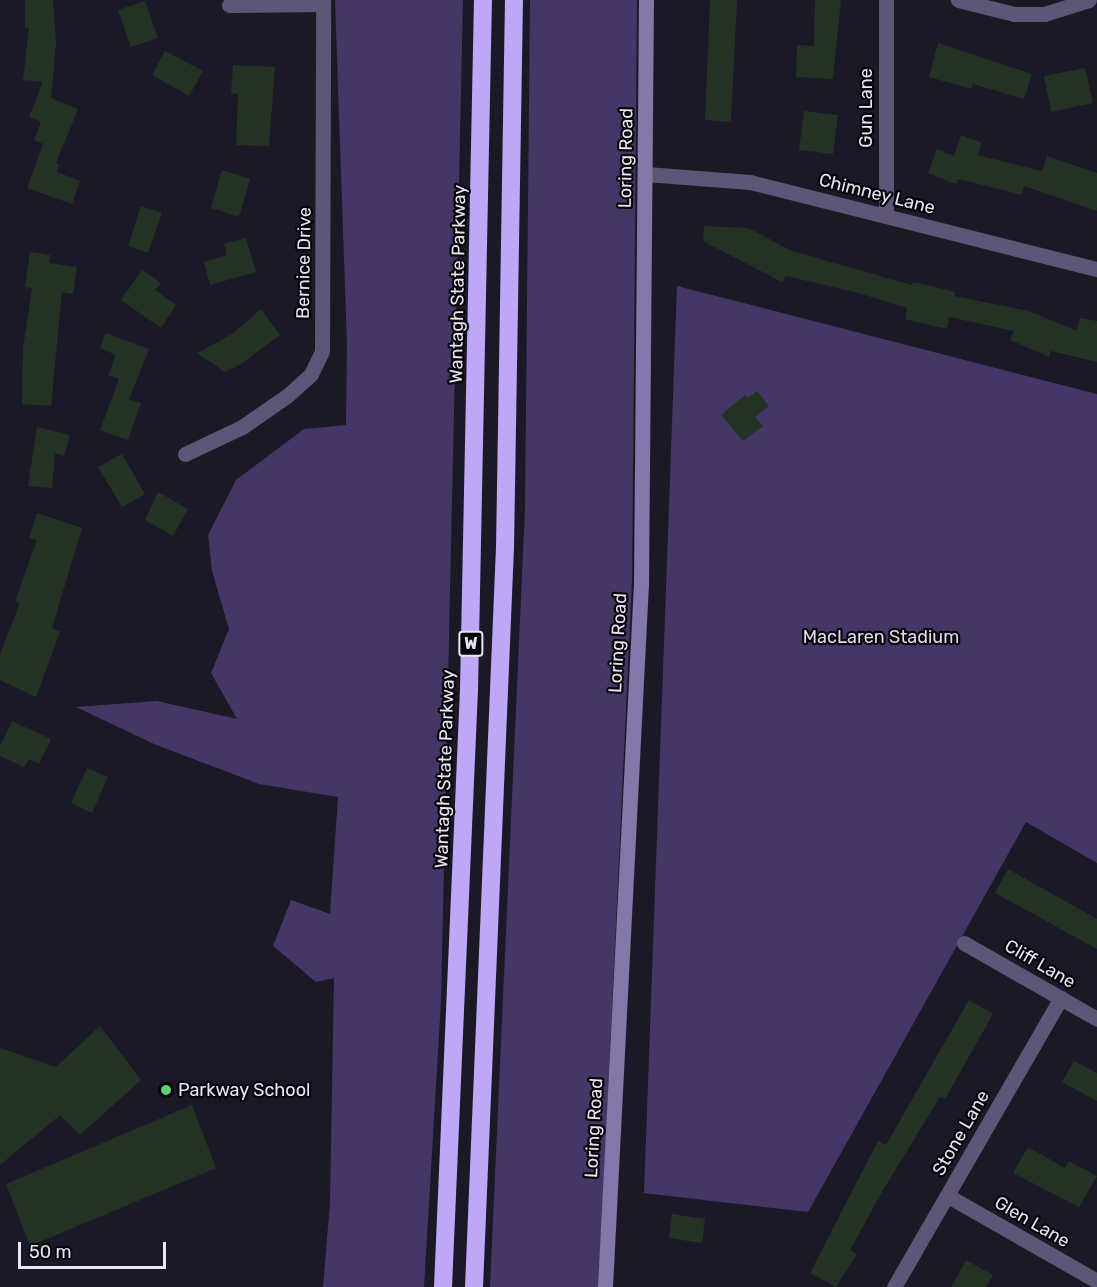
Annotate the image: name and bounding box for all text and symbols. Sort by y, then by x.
street label: Gun Lane [855,68,877,148]
street label: Loring Road [614,108,638,208]
street label: Chimney Lane [816,169,938,219]
street label: Wantagh State Parkway [445,184,471,384]
street label: Bernice Drive [292,207,316,319]
street label: Loring Road [605,592,631,694]
park label: MacLaren Stadium [803,626,959,648]
road number: W [458,631,484,657]
street label: Wantagh State Parkway [431,669,459,869]
street label: Cliff Lane [1001,935,1079,993]
street label: Loring Road [581,1077,607,1179]
place label: Parkway School [178,1079,311,1101]
marker: Parkway School [159,1083,173,1097]
street label: Stone Lane [928,1086,994,1180]
street label: Glen Lane [991,1192,1073,1252]
scale bar [21,1230,170,1268]
text: 50 m [29,1241,72,1263]

